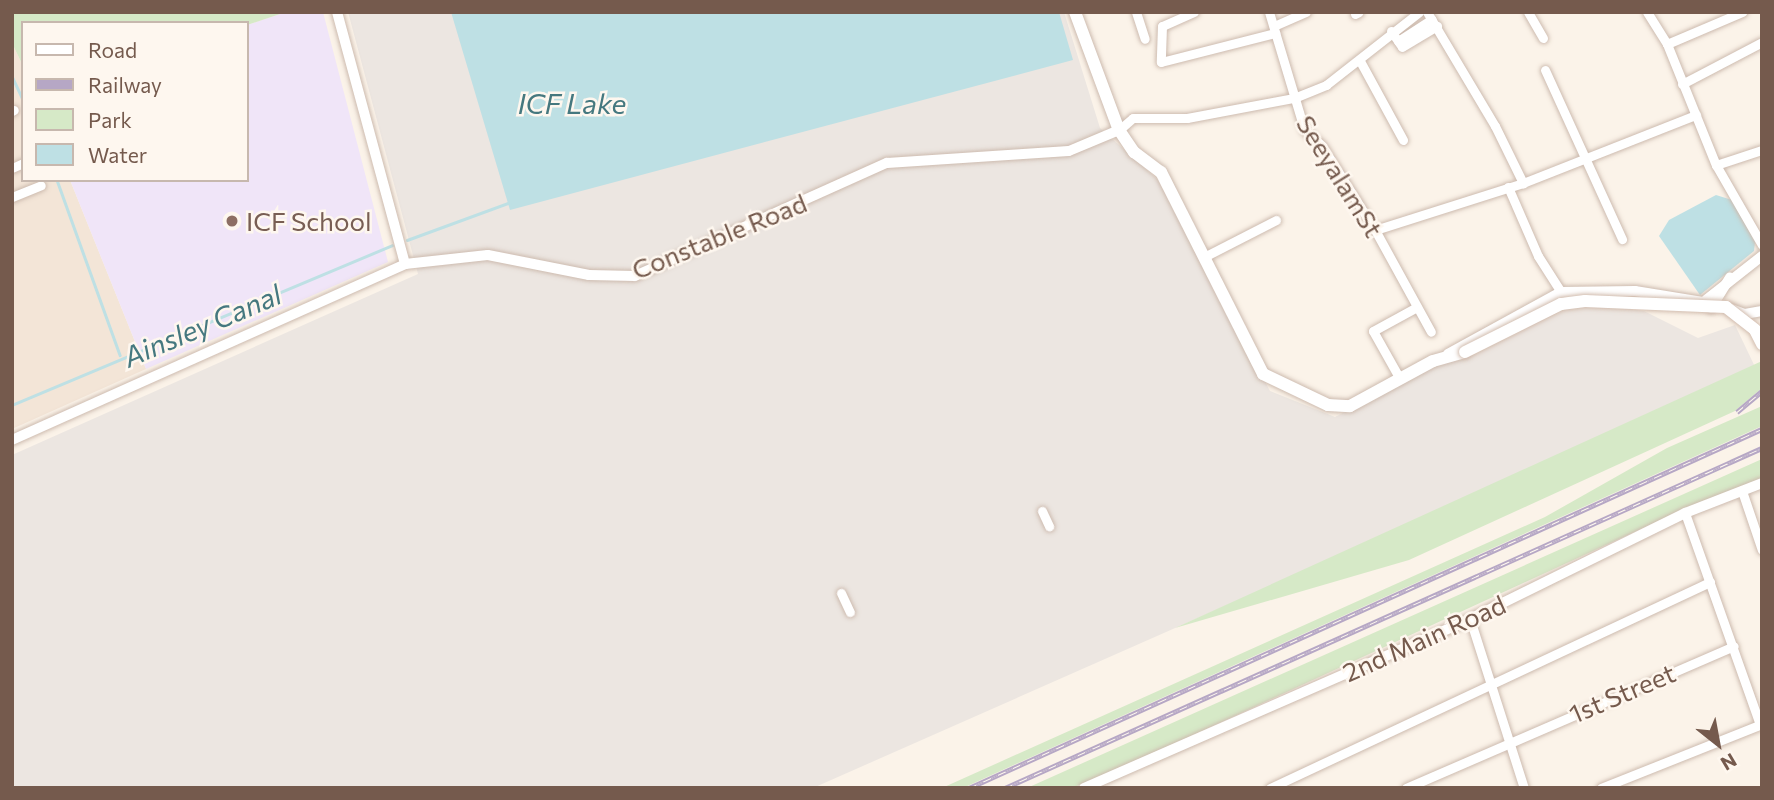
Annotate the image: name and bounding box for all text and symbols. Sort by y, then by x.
legend [21,21,248,182]
text: Road [88,37,137,62]
text: Railway [88,72,162,97]
water label: ICF Lake [518,86,626,120]
text: Park [88,107,132,132]
street label: SeeyalamSt [1290,109,1390,243]
text: Water [88,142,147,167]
street label: Constable Road [627,187,811,285]
place label: ICF School [246,205,372,237]
marker: ICF School [224,213,240,229]
water label: Ainsley Canal [118,277,286,373]
street label: 2nd Main Road [1338,588,1510,688]
street label: 1st Street [1564,657,1680,729]
north arrow [1683,709,1753,779]
text: N [1717,749,1741,776]

